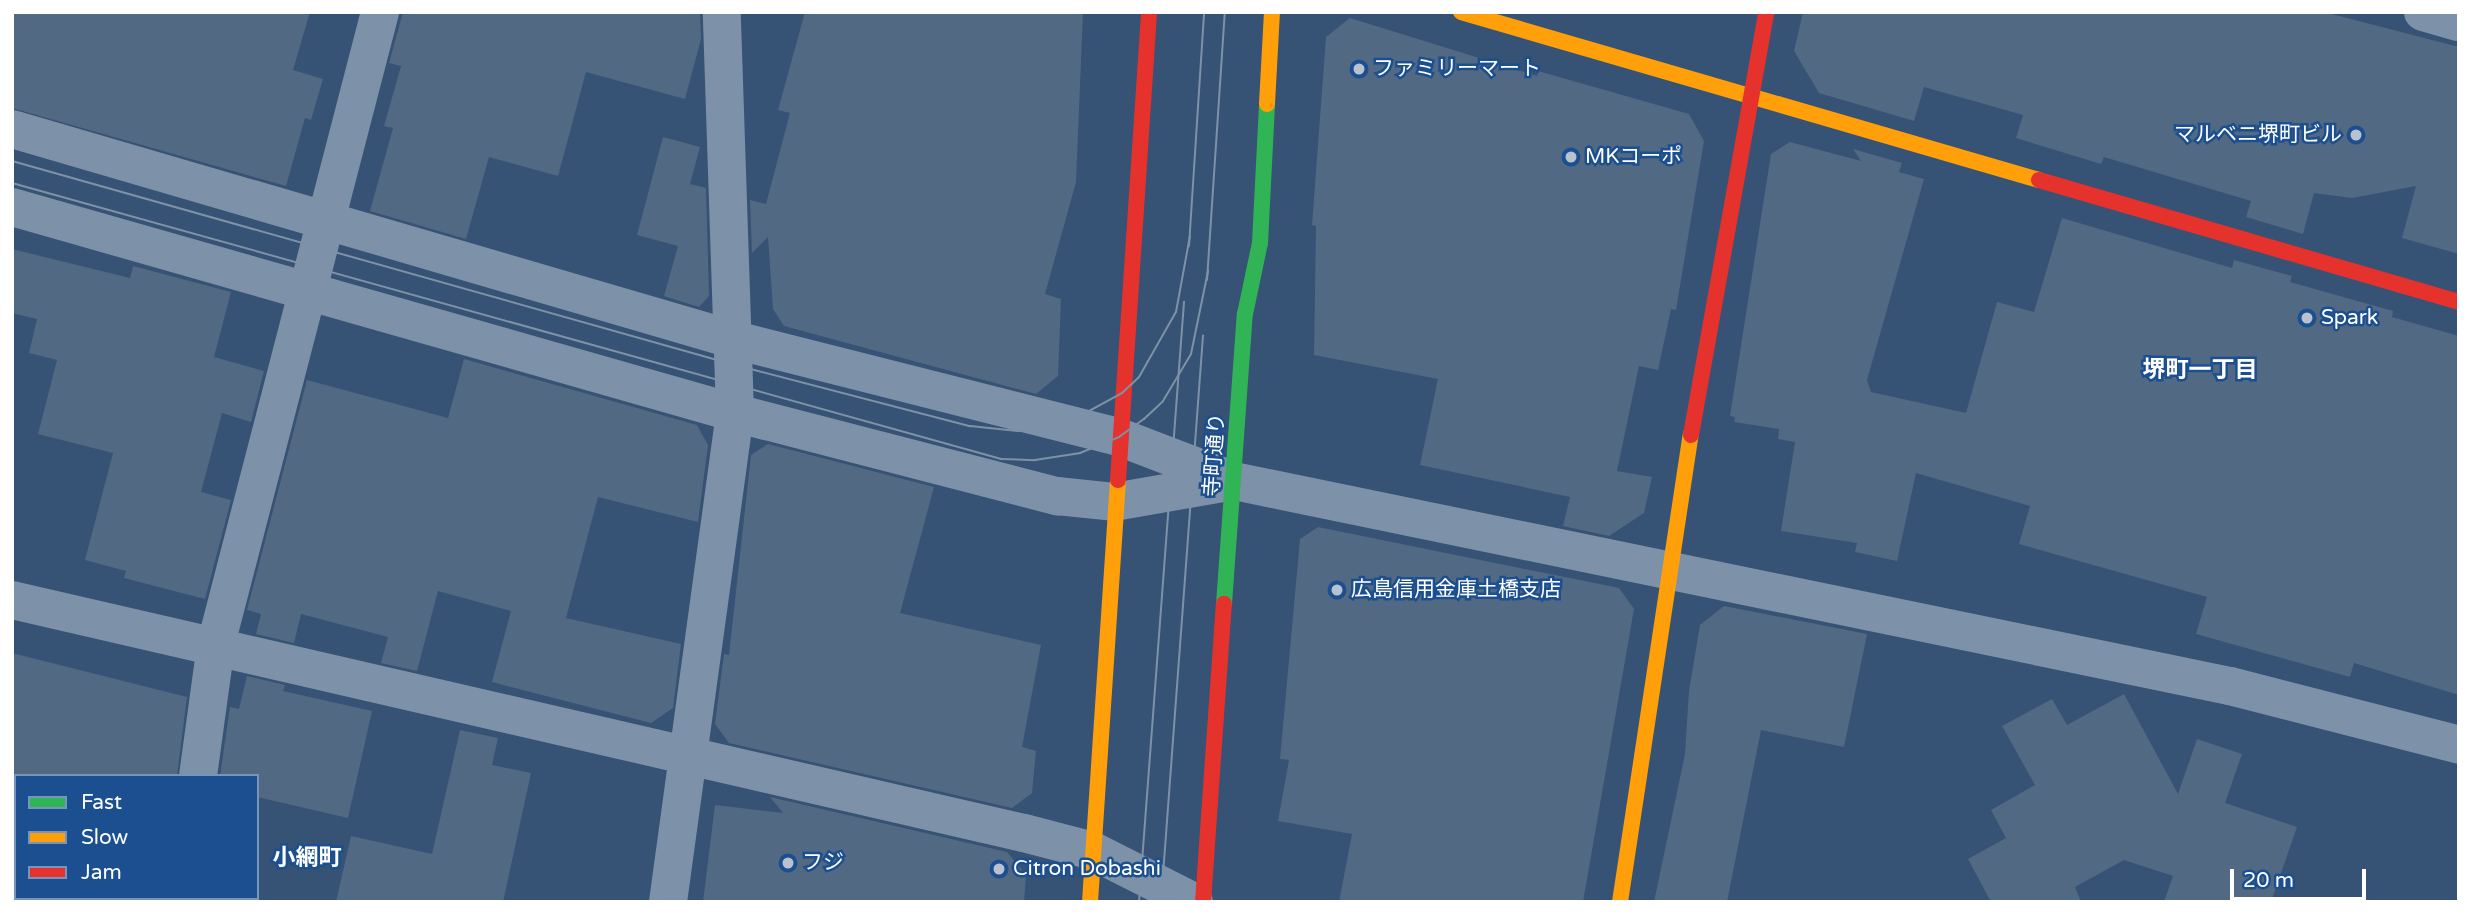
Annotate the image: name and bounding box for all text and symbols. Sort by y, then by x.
place label: ファミリーマート [1373,56,1541,82]
marker: ファミリーマート [1351,61,1367,77]
place label: マルベニ堺町ビル [2174,122,2342,148]
marker: マルベニ堺町ビル [2348,127,2364,143]
place label: MKコーポ [1585,144,1682,170]
marker: MKコーポ [1563,149,1579,165]
place label: Spark [2321,305,2378,331]
marker: Spark [2299,310,2315,326]
district label: 堺町一丁目 [2143,356,2257,384]
street label: 寺町通り [1200,412,1230,498]
place label: 広島信用金庫土橋支店 [1351,577,1561,603]
marker: 広島信用金庫土橋支店 [1329,582,1345,598]
legend [14,774,259,900]
text: Fast [81,790,122,815]
text: Slow [81,825,128,850]
district label: 小網町 [273,844,341,872]
place label: フジ [802,850,844,876]
marker: フジ [780,855,796,871]
scale bar [2233,855,2370,899]
place label: Citron Dobashi [1013,856,1161,882]
text: Jam [81,860,122,885]
marker: Citron Dobashi [991,861,1007,877]
text: 20 m [2243,868,2294,893]

